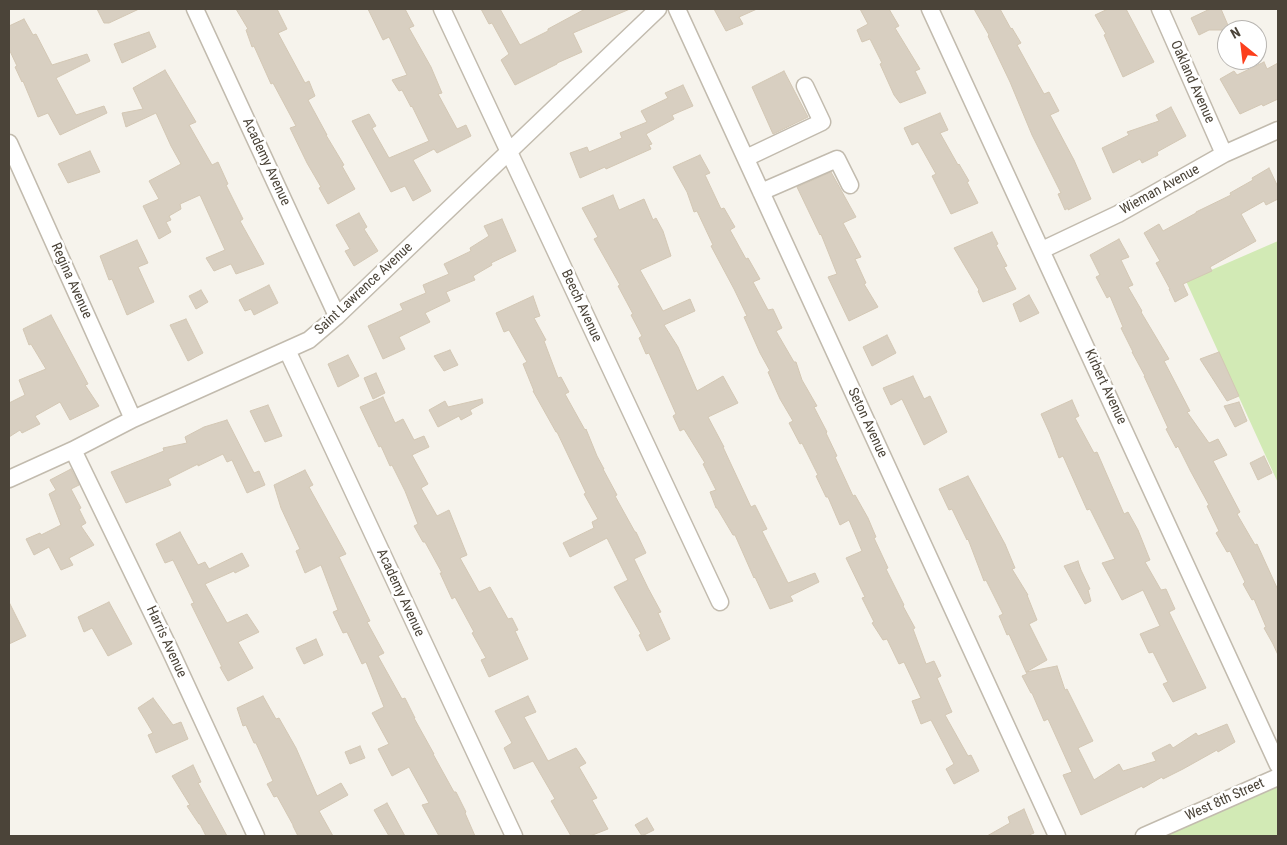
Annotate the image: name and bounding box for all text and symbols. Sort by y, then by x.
north arrow [1217,20,1267,70]
text: N [1228,24,1243,42]
street label: Oakland Avenue [1166,38,1218,126]
street label: Academy Avenue [238,116,294,208]
street label: Wieman Avenue [1117,161,1203,219]
street label: Saint Lawrence Avenue [312,239,416,339]
street label: Regina Avenue [47,241,95,321]
street label: Beech Avenue [557,267,605,345]
street label: Kirbert Avenue [1080,347,1130,427]
street label: Seton Avenue [844,385,890,461]
street label: Academy Avenue [372,547,428,639]
street label: Harris Avenue [142,604,190,680]
street label: West 8th Street [1183,775,1267,825]

